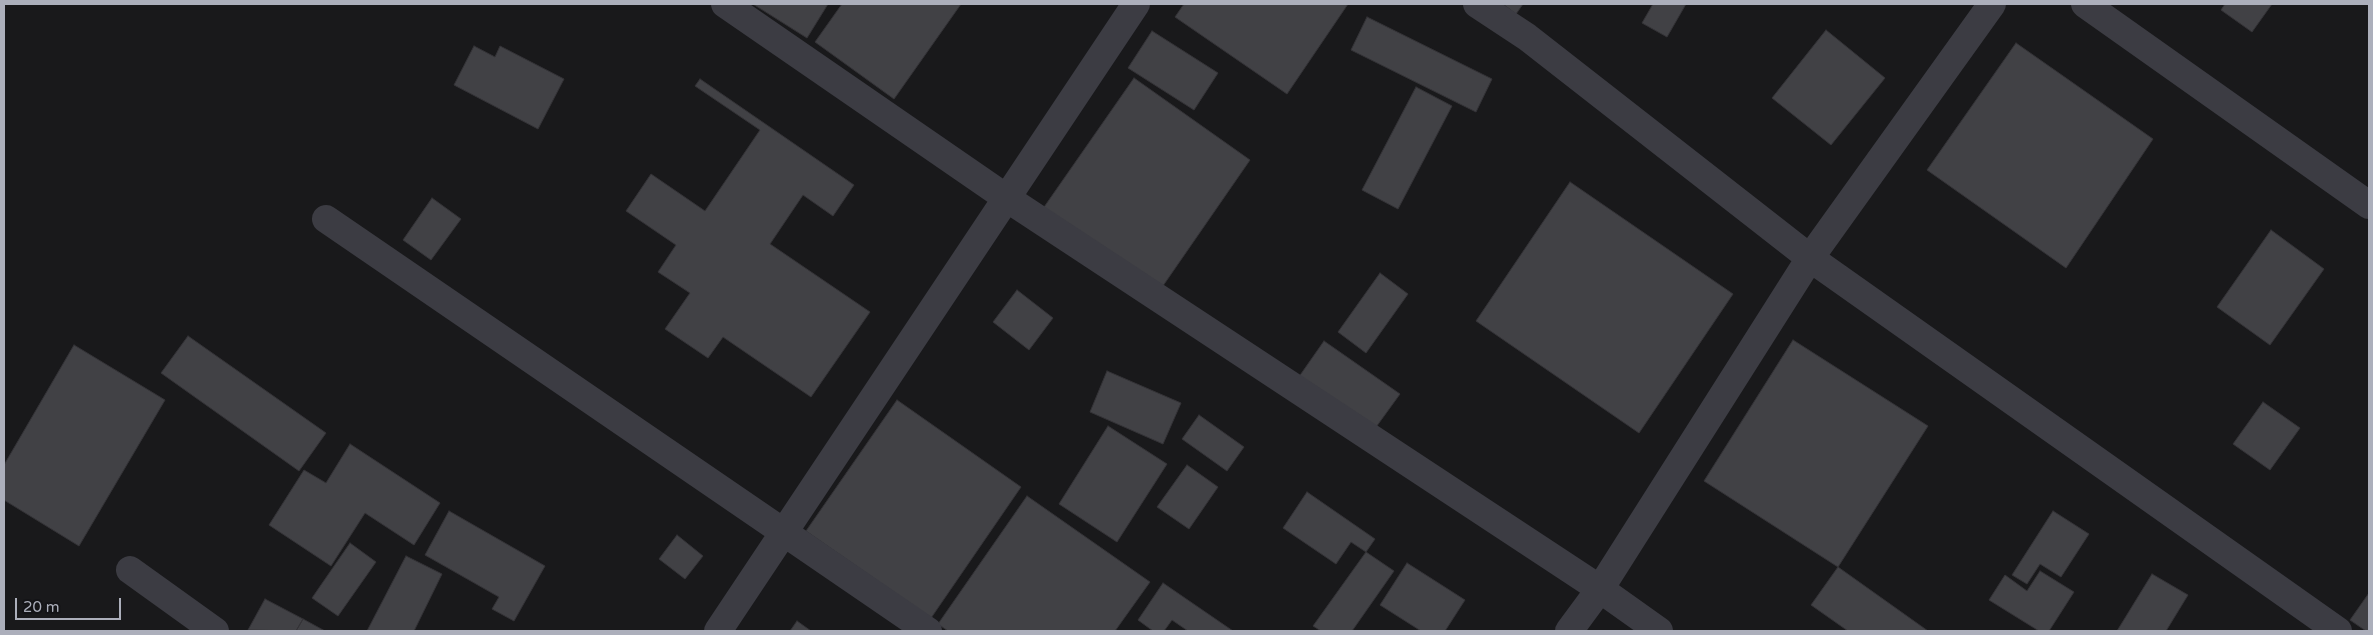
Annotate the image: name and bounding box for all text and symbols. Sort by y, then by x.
scale bar [18,588,124,620]
text: 20 m [23,598,60,616]

